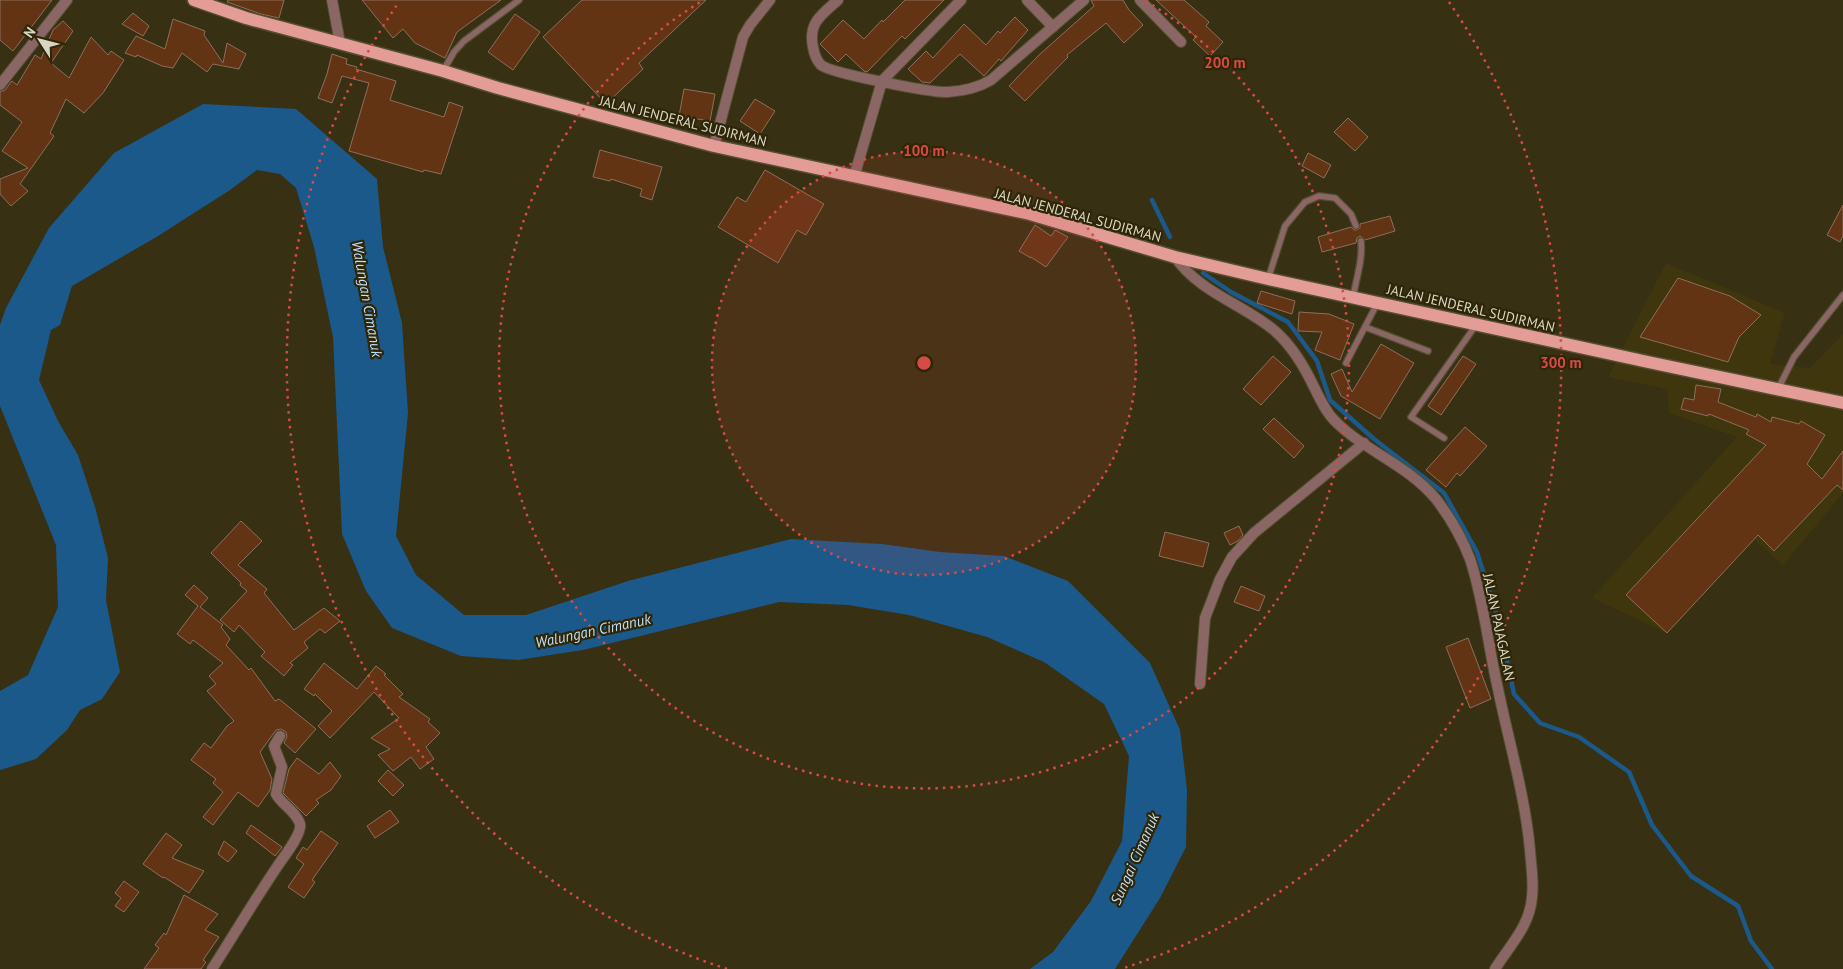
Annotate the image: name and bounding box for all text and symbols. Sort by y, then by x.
north arrow [15,15,65,65]
text: N [19,23,39,41]
text: 200 m [1204,53,1246,72]
street label: JALAN JENDERAL SUDIRMAN [596,91,769,151]
text: 100 m [903,141,945,160]
street label: JALAN JENDERAL SUDIRMAN [992,184,1163,246]
water label: Walungan Cimanuk [348,239,387,360]
street label: JALAN JENDERAL SUDIRMAN [1384,280,1557,336]
text: 300 m [1540,353,1582,372]
centre of rings [915,354,933,372]
street label: JALAN PAJAGALAN [1479,571,1519,683]
water label: Walungan Cimanuk [533,609,654,652]
water label: Sungai Cimanuk [1106,809,1164,908]

